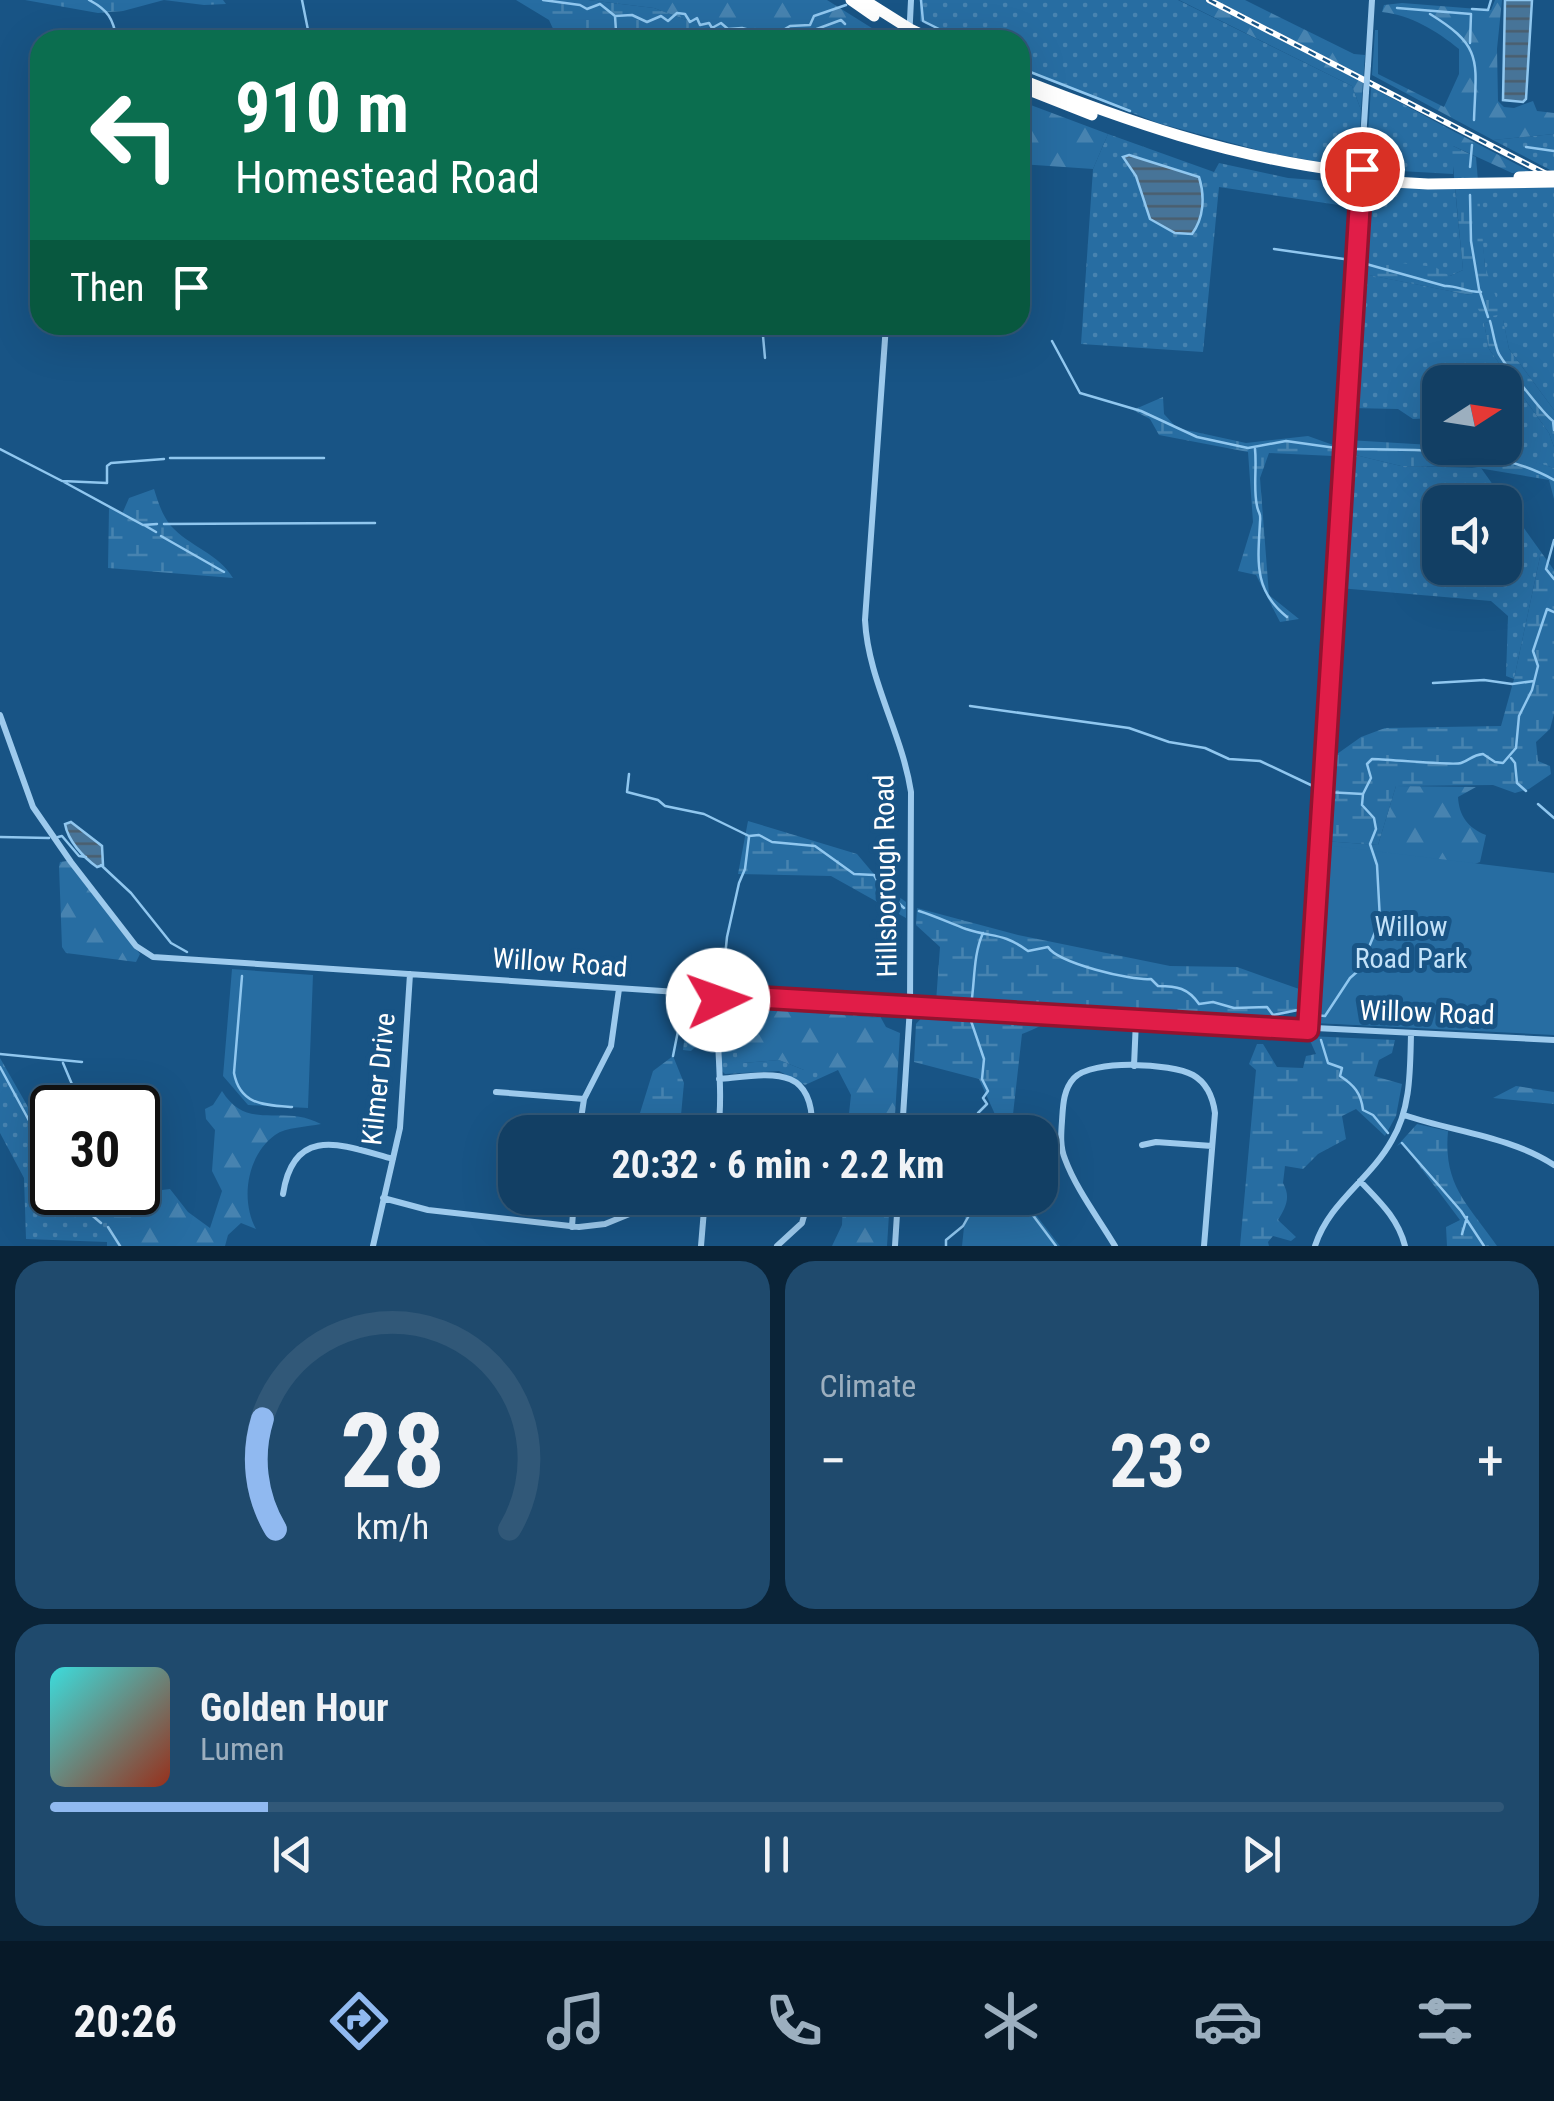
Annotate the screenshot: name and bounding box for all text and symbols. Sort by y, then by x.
text: 910 m [235,67,409,149]
icon: left [70,70,200,200]
pin [1320,127,1405,212]
icon: arrive [1335,142,1390,197]
text: Homestead Road [235,151,540,204]
icon: arrive [164,260,219,315]
text: Then [70,266,144,310]
north arrow [1422,365,1522,465]
map controls [1422,365,1522,585]
button: sound [1422,485,1522,585]
street label: Hillsborough Road [867,774,904,978]
park label: Willow Road Park [1355,910,1468,975]
street label: Willow Road [491,941,629,984]
position arrow [666,948,770,1052]
street label: Willow Road [1359,994,1495,1031]
street label: Kilmer Drive [355,1011,402,1147]
speed limit sign: 30 [30,1085,160,1215]
text: 20:32 · 6 min · 2.2 km [612,1143,944,1187]
text: Climate [820,1367,916,1405]
text: 28 [340,1391,445,1512]
text: 23° [1109,1417,1214,1505]
text: − [820,1429,847,1493]
text: + [1477,1429,1504,1493]
text: km/h [355,1506,429,1548]
text: Golden Hour [200,1686,389,1730]
text: Lumen [200,1730,285,1768]
icon: previous [265,1827,320,1882]
icon: pause [749,1827,804,1882]
icon: next [1234,1827,1289,1882]
icon: directions [324,1986,394,2056]
icon: music [541,1986,611,2056]
icon: phone [759,1986,829,2056]
icon: climate [976,1986,1046,2056]
icon: car [1193,1986,1263,2056]
icon: filters [1410,1986,1480,2056]
text: 20:26 [74,1995,177,2048]

